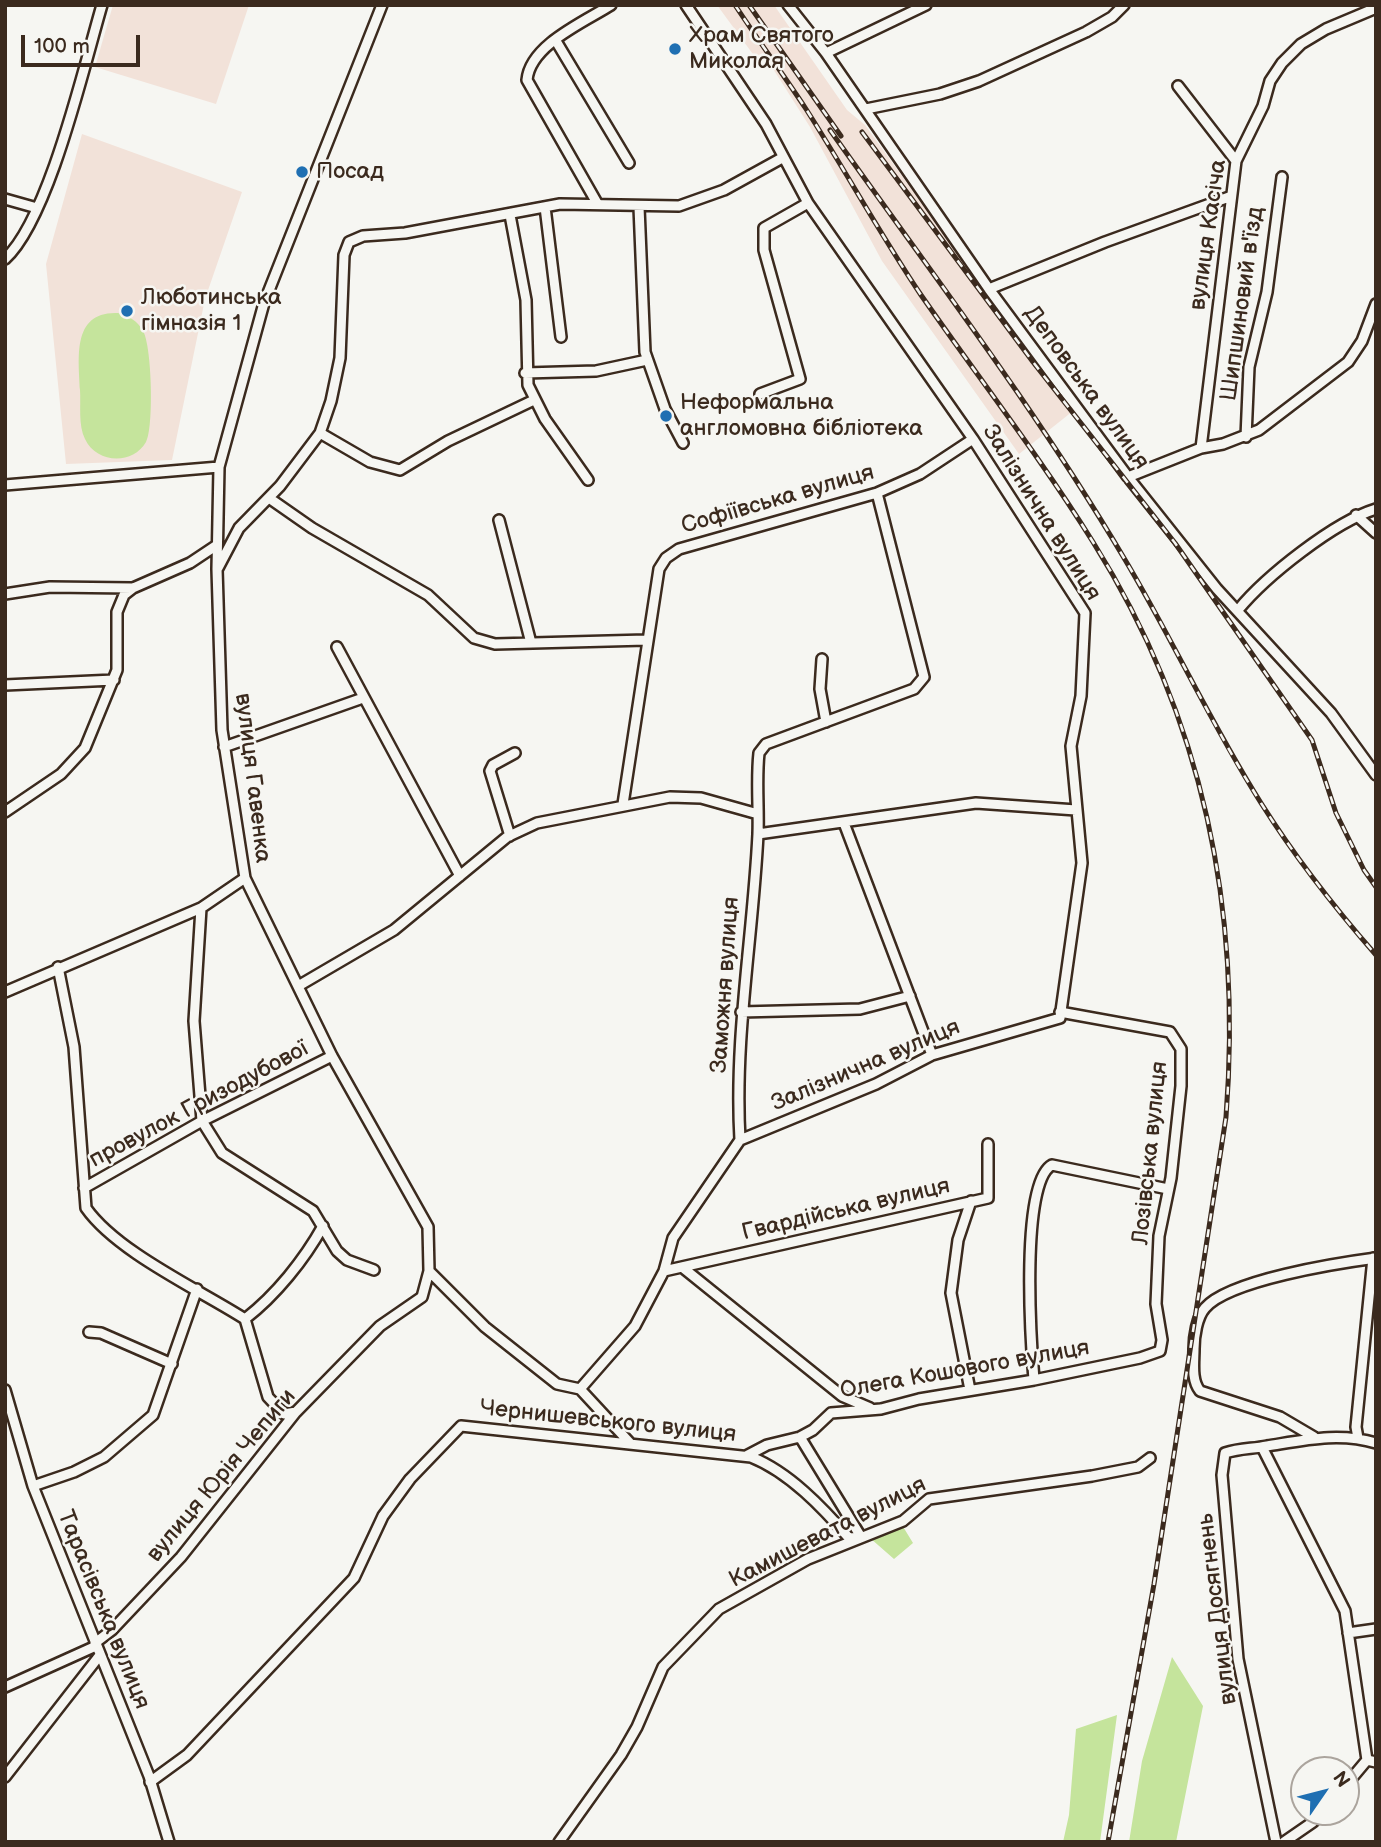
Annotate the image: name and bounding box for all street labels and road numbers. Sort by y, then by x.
street label: вулиця Касіча [1185,158,1233,312]
street label: Шипшиновий в'їзд [1216,205,1270,403]
street label: Деповська вулиця [1017,301,1155,475]
street label: Залізнична вулиця [976,420,1106,606]
street label: Софіївська вулиця [678,459,878,541]
street label: вулиця Гавенка [228,692,276,864]
street label: Заможня вулиця [706,896,746,1074]
street label: Залізнична вулиця [768,1014,964,1118]
street label: провулок Гризодубової [85,1036,313,1174]
street label: Лозівська вулиця [1128,1060,1174,1246]
street label: Гвардійська вулиця [739,1173,953,1247]
street label: Олега Кошового вулиця [838,1334,1092,1406]
street label: вулиця Юрія Чепиги [142,1384,302,1568]
street label: Чернишевського вулиця [479,1395,737,1449]
street label: Камишевата вулиця [725,1471,931,1595]
street label: Тарасівська вулиця [51,1507,155,1713]
street label: вулиця Досягнень [1193,1512,1243,1706]

